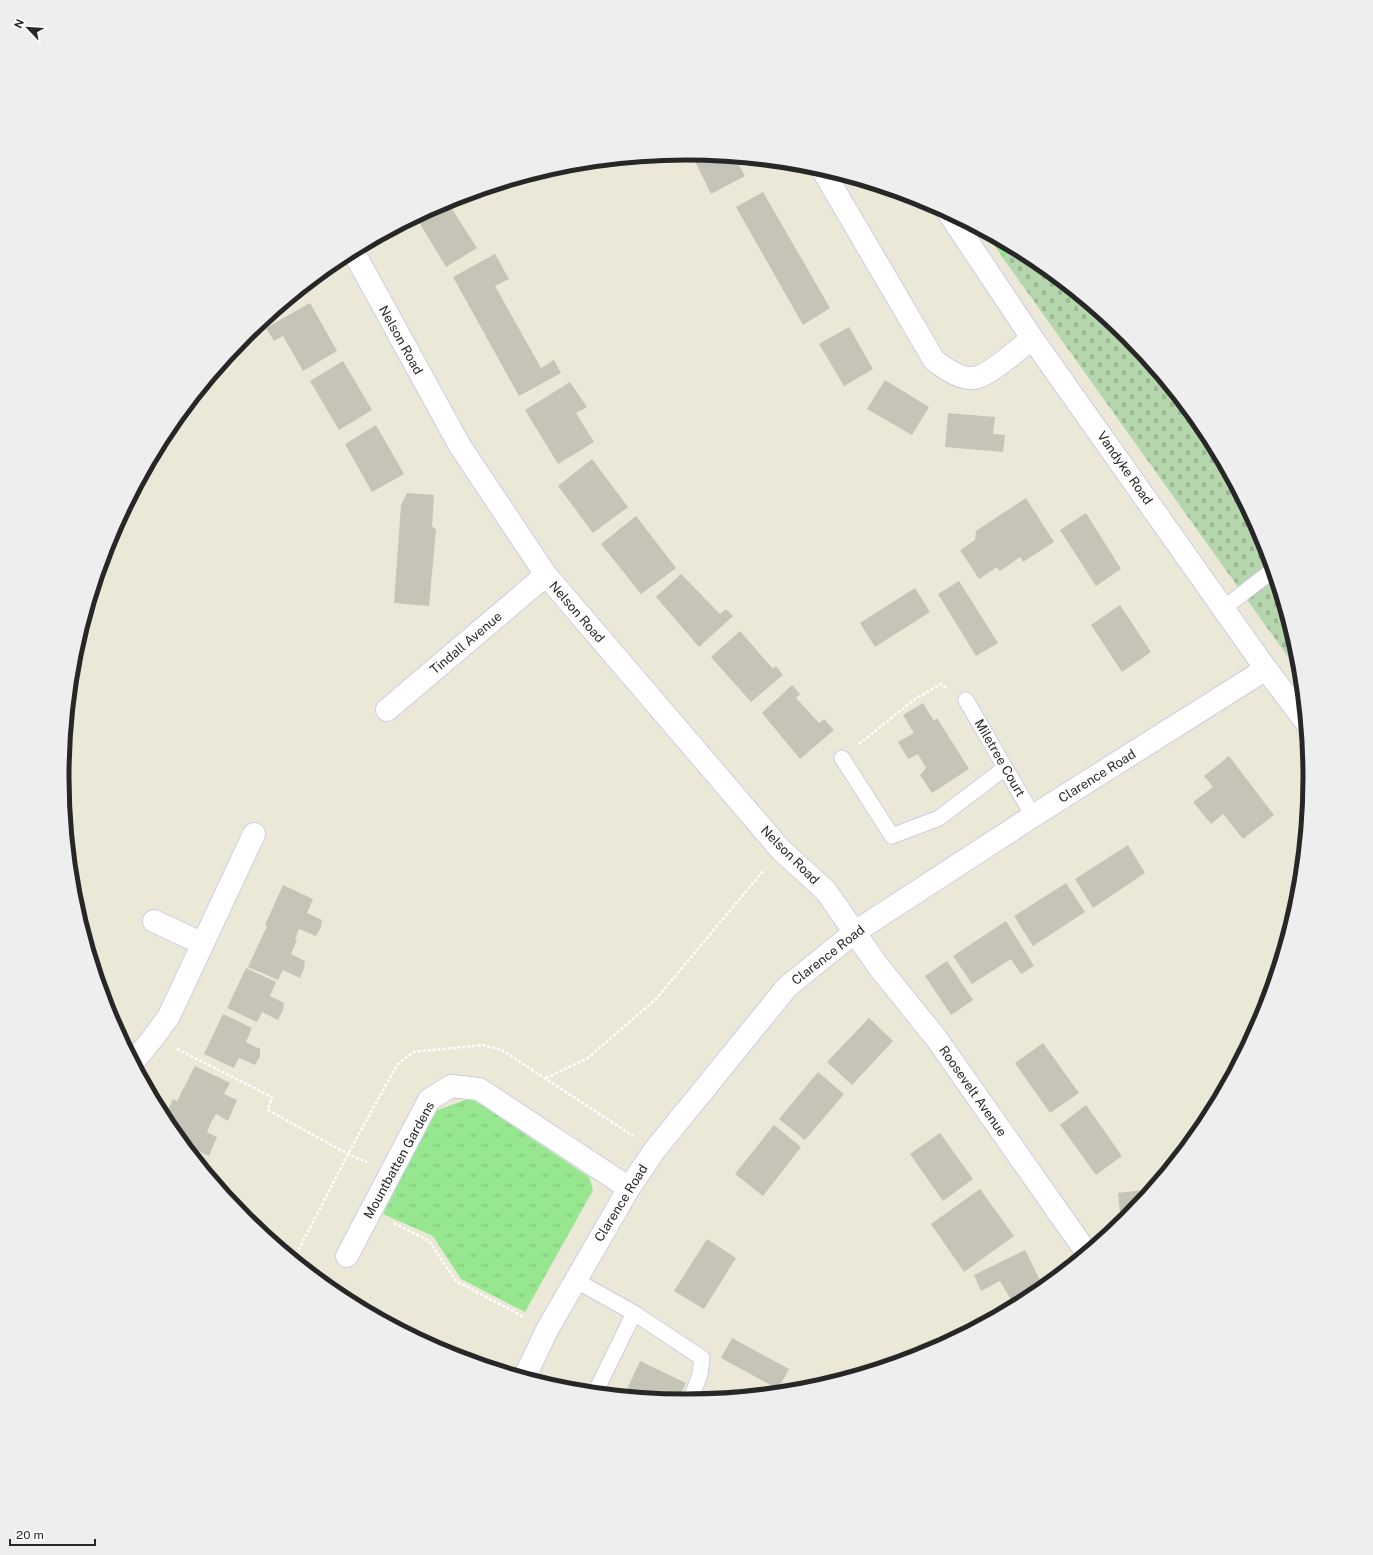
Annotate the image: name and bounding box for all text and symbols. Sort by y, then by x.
north arrow [8,8,48,48]
text: N [12,17,26,30]
street label: Nelson Road [376,303,426,377]
street label: Vandyke Road [1094,429,1156,507]
street label: Nelson Road [546,578,608,646]
street label: Tindall Avenue [427,609,505,677]
street label: Miletree Court [972,717,1028,799]
street label: Clarence Road [1056,746,1138,806]
street label: Nelson Road [758,823,822,887]
street label: Clarence Road [789,922,867,988]
street label: Roosevelt Avenue [936,1043,1010,1139]
street label: Mountbatten Gardens [361,1099,437,1221]
street label: Clarence Road [591,1162,651,1244]
scale bar [10,1521,95,1547]
text: 20 m [16,1528,44,1542]

